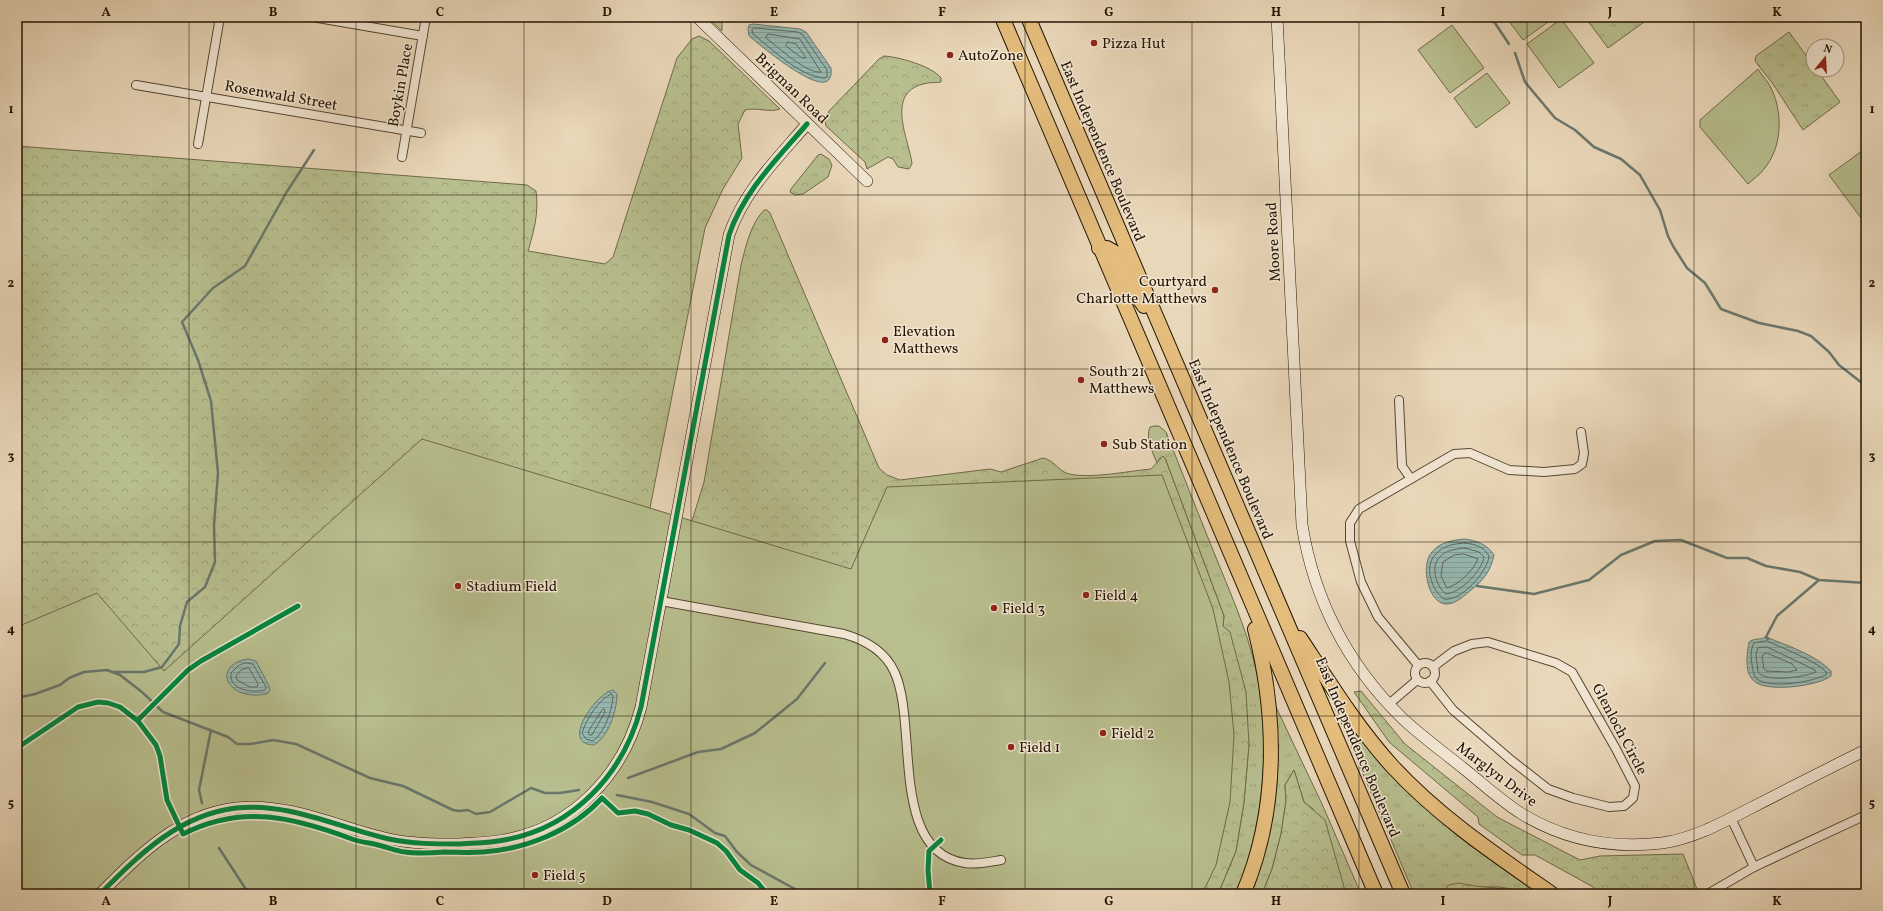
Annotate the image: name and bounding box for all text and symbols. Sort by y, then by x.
text: A [101,4,111,22]
text: B [269,4,278,22]
text: C [436,4,444,22]
text: D [602,4,612,22]
text: E [770,4,778,22]
text: F [938,4,946,22]
text: G [1104,4,1114,22]
text: H [1271,4,1281,22]
text: I [1441,4,1446,22]
text: J [1607,4,1613,22]
text: K [1772,4,1782,22]
place label: Pizza Hut [1102,34,1166,55]
marker: Pizza Hut [1089,38,1099,48]
north arrow [1805,38,1845,78]
street label: Boykin Place [384,42,419,129]
text: N [1822,42,1834,58]
place label: AutoZone [958,46,1023,67]
street label: Brigman Road [750,49,832,129]
marker: AutoZone [945,50,955,60]
street label: East Independence Boulevard [1054,58,1149,245]
street label: Rosenwald Street [223,76,339,117]
text: 1 [8,101,14,119]
text: 1 [1869,101,1875,119]
street label: Moore Road [1262,201,1287,282]
place label: Courtyard Charlotte Matthews [1076,272,1207,310]
text: 2 [8,275,15,293]
text: 2 [1869,275,1876,293]
marker: Courtyard Charlotte Matthews [1210,285,1220,295]
place label: Elevation Matthews [893,322,959,360]
marker: Elevation Matthews [880,335,890,345]
street label: East Independence Boulevard [1182,356,1277,543]
place label: South 21 Matthews [1089,362,1155,400]
marker: South 21 Matthews [1076,375,1086,385]
place label: Sub Station [1112,435,1187,456]
marker: Sub Station [1099,439,1109,449]
text: 3 [8,448,15,466]
text: 3 [1869,448,1876,466]
place label: Stadium Field [466,577,557,598]
marker: Stadium Field [453,581,463,591]
place label: Field 4 [1094,586,1139,607]
marker: Field 4 [1081,590,1091,600]
place label: Field 3 [1002,599,1045,620]
marker: Field 3 [989,603,999,613]
text: 4 [7,621,15,639]
text: 4 [1868,621,1876,639]
street label: East Independence Boulevard [1309,654,1404,841]
street label: Glenloch Circle [1586,680,1652,779]
place label: Field 2 [1111,724,1155,745]
marker: Field 2 [1098,728,1108,738]
place label: Field 1 [1019,738,1060,759]
street label: Marglyn Drive [1451,738,1541,813]
marker: Field 1 [1006,742,1016,752]
text: 5 [8,795,14,813]
text: 5 [1869,795,1875,813]
place label: Field 5 [543,866,586,887]
marker: Field 5 [530,870,540,880]
text: A [101,893,111,911]
text: B [269,893,278,911]
text: C [436,893,444,911]
text: D [602,893,612,911]
text: E [770,893,778,911]
text: F [938,893,946,911]
text: G [1104,893,1114,911]
text: H [1271,893,1281,911]
text: I [1441,893,1446,911]
text: J [1607,893,1613,911]
text: K [1772,893,1782,911]

